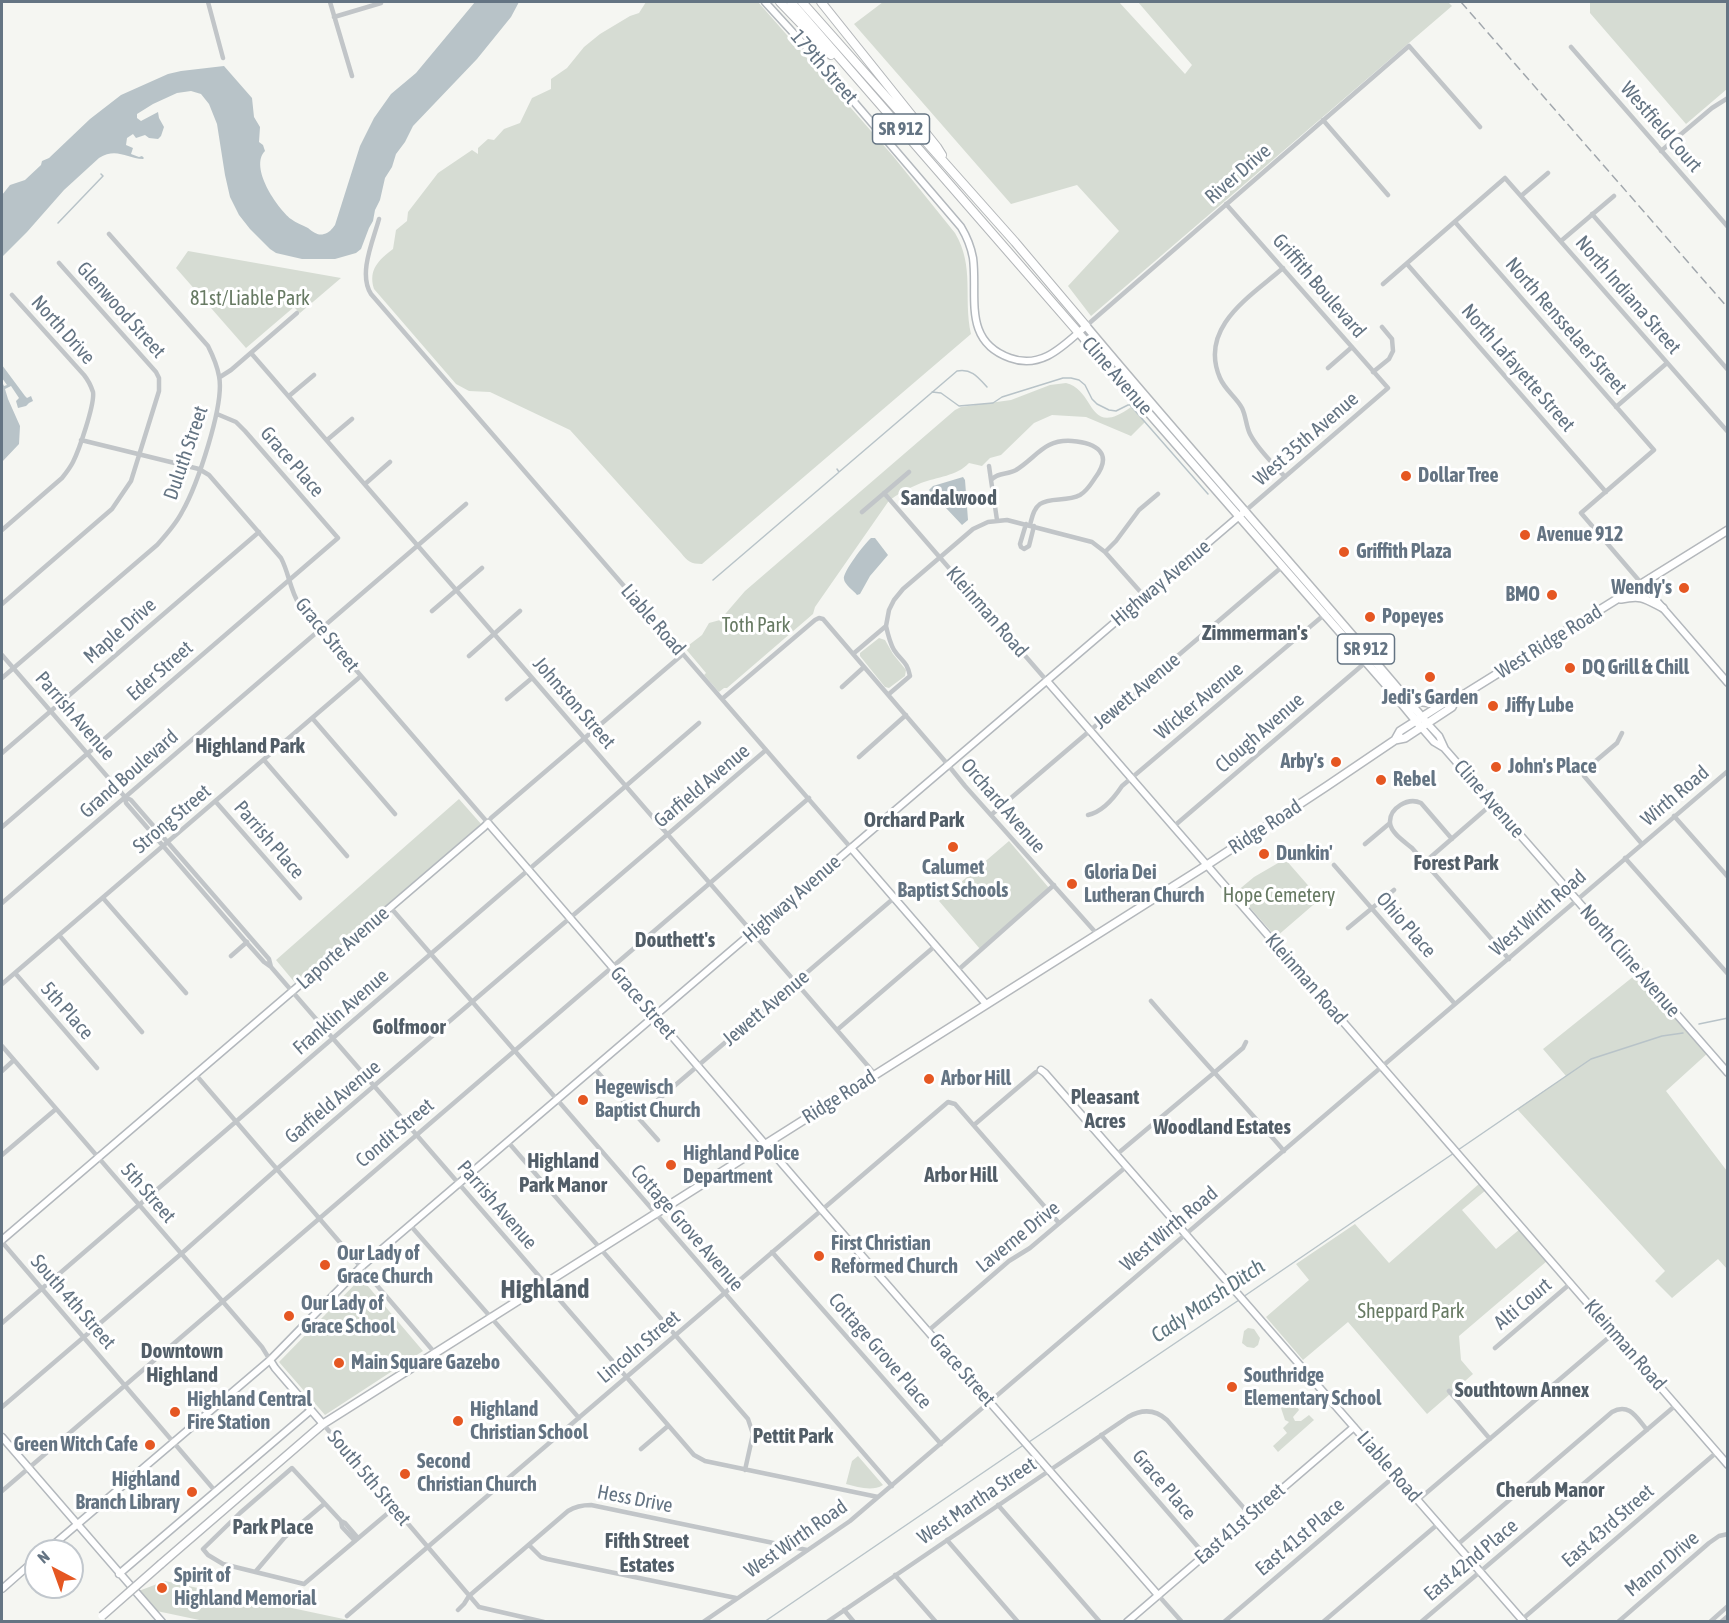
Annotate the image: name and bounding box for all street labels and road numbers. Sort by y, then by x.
street label: 179th Street [785,25,863,109]
street label: Westfield Court [1615,77,1707,177]
road number: SR 912 [872,114,930,144]
street label: River Drive [1200,139,1276,209]
street label: Griffith Boulevard [1267,229,1371,343]
street label: North Indiana Street [1570,231,1686,359]
street label: North Rensselaer Street [1500,253,1632,399]
street label: Glenwood Street [72,257,170,363]
street label: North Drive [26,291,100,369]
street label: North Lafayette Street [1456,299,1580,437]
street label: Cline Avenue [1077,332,1157,420]
street label: West 35th Avenue [1249,387,1363,491]
street label: Duluth Street [159,403,213,503]
street label: Grace Place [255,422,329,502]
street label: Highway Avenue [1107,535,1215,631]
street label: Kleinman Road [941,562,1033,662]
street label: Liable Road [616,580,690,660]
street label: Maple Drive [79,593,161,669]
street label: Grace Street [290,593,364,677]
street label: West Ridge Road [1491,600,1607,684]
road number: SR 912 [1338,634,1394,664]
street label: Eder Street [122,636,198,706]
street label: Jewett Avenue [1089,648,1185,734]
street label: Johnston Street [528,652,620,754]
street label: Wicker Avenue [1150,657,1248,745]
street label: Parrish Avenue [30,667,120,765]
street label: Clough Avenue [1211,688,1309,778]
street label: Grand Boulevard [75,725,183,823]
street label: Garfield Avenue [649,739,755,833]
street label: Orchard Avenue [955,754,1051,858]
street label: Cline Avenue [1449,755,1529,843]
street label: Wirth Road [1636,761,1714,831]
street label: Strong Street [128,779,216,859]
street label: Ridge Road [1224,795,1306,859]
street label: Parrish Place [229,796,309,884]
street label: Highway Avenue [738,850,846,948]
street label: West Wirth Road [1485,865,1591,961]
street label: Ohio Place [1371,887,1441,963]
street label: North Cline Avenue [1575,900,1685,1022]
street label: Laporte Avenue [292,901,394,995]
street label: Kleinman Road [1260,929,1352,1029]
street label: Grace Street [605,962,681,1044]
street label: Franklin Avenue [288,964,394,1060]
street label: Jewett Avenue [718,965,814,1051]
street label: 5th Place [35,977,99,1045]
street label: Garfield Avenue [280,1055,386,1149]
street label: Ridge Road [798,1065,880,1129]
street label: Condit Street [351,1093,439,1173]
street label: Parrish Avenue [452,1156,542,1254]
street label: 5th Street [115,1158,181,1228]
street label: Cottage Grove Avenue [625,1160,749,1296]
street label: West Wirth Road [1115,1181,1223,1277]
street label: Laverne Drive [971,1196,1065,1278]
street label: South 4th Street [26,1250,120,1354]
street label: Alti Court [1489,1273,1557,1335]
street label: Cottage Grove Place [823,1288,937,1414]
street label: Kleinman Road [1579,1295,1671,1395]
street label: Lincoln Street [593,1306,685,1388]
street label: Grace Street [924,1329,1000,1411]
street label: South 5th Street [322,1425,416,1531]
street label: Liable Road [1352,1427,1426,1507]
street label: Grace Place [1127,1445,1201,1525]
street label: West Martha Street [913,1452,1041,1550]
street label: East 41st Street [1190,1478,1290,1570]
street label: East 43rd Street [1557,1479,1659,1573]
street label: Hess Drive [595,1480,675,1518]
street label: East 41st Place [1251,1493,1349,1581]
street label: West Wirth Road [740,1495,852,1583]
street label: East 42nd Place [1419,1514,1523,1606]
street label: Manor Drive [1620,1526,1704,1602]

